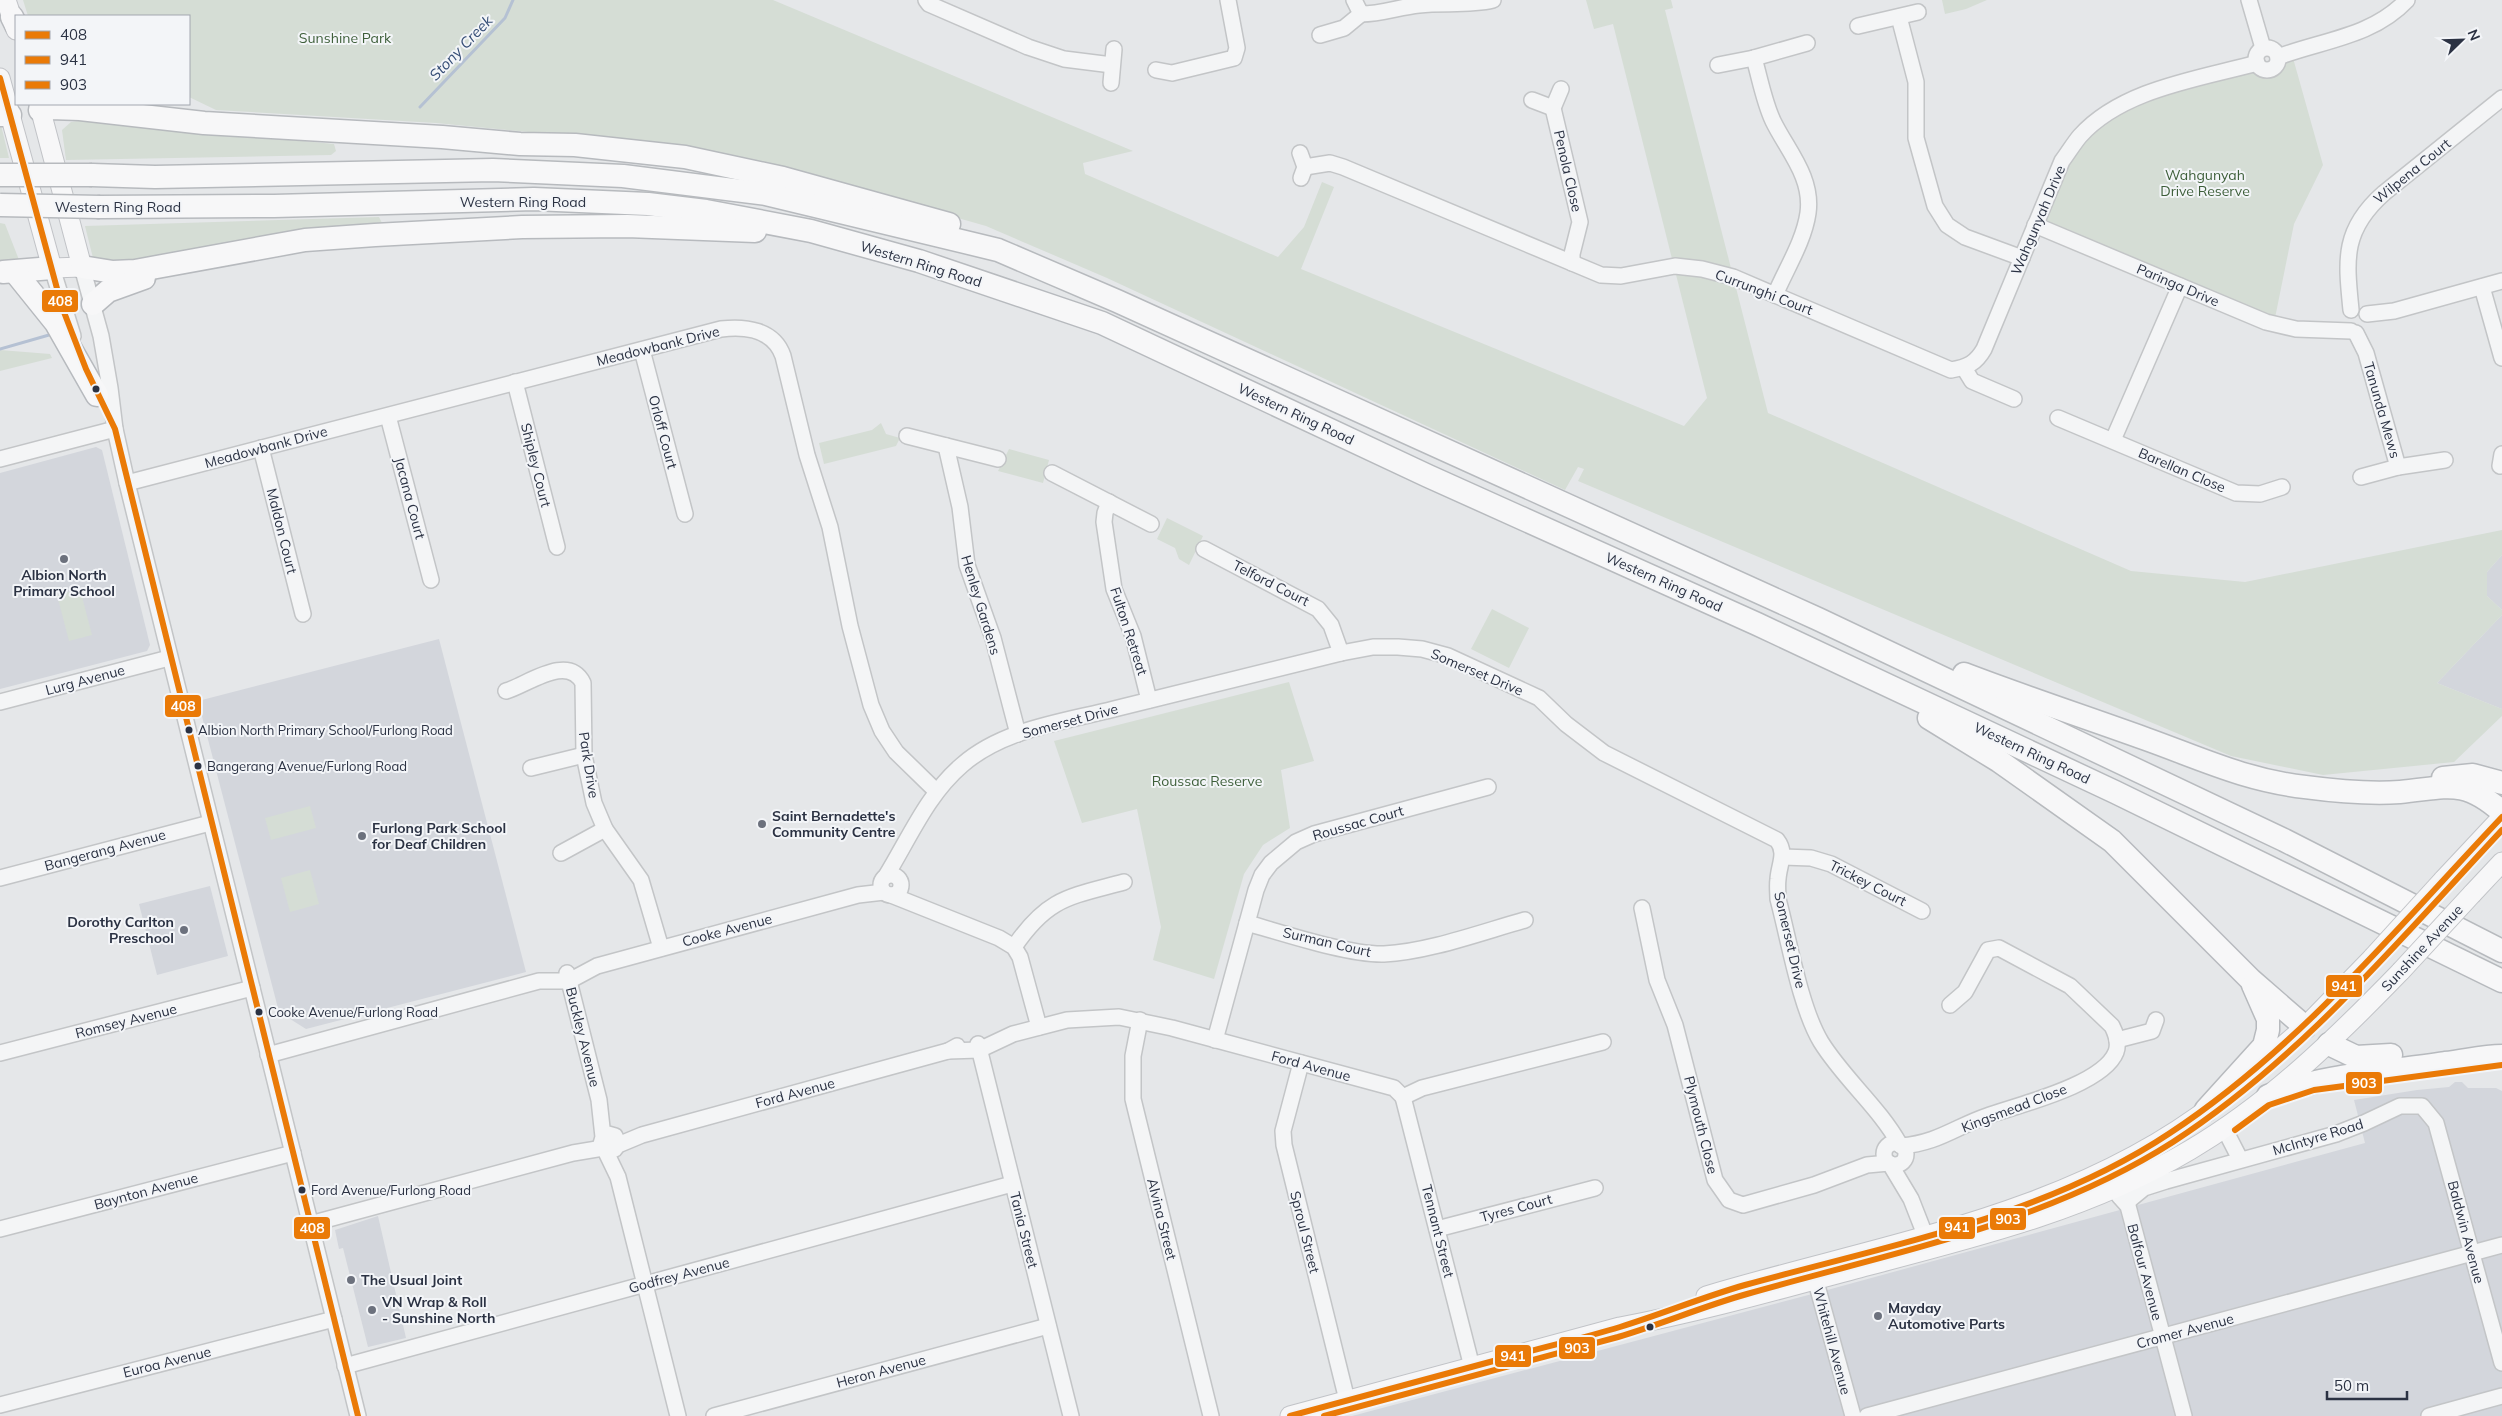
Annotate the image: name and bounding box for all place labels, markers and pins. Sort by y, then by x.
unlabelled marker [91,384,101,394]
marker: Albion North Primary School [58,553,70,565]
place label: Albion North Primary School [13,566,115,600]
place label: Albion North Primary School/Furlong Road [198,722,453,738]
marker: Albion North Primary School/Furlong Road [184,725,194,735]
place label: Bangerang Avenue/Furlong Road [207,758,407,774]
marker: Bangerang Avenue/Furlong Road [193,761,203,771]
place label: Saint Bernadette's Community Centre [772,807,896,841]
marker: Saint Bernadette's Community Centre [756,818,768,830]
place label: Furlong Park School for Deaf Children [372,819,506,853]
marker: Furlong Park School for Deaf Children [356,830,368,842]
place label: Dorothy Carlton Preschool [67,913,174,947]
marker: Dorothy Carlton Preschool [178,924,190,936]
place label: Cooke Avenue/Furlong Road [268,1004,438,1020]
marker: Cooke Avenue/Furlong Road [254,1007,264,1017]
place label: Ford Avenue/Furlong Road [311,1182,471,1198]
marker: Ford Avenue/Furlong Road [297,1185,307,1195]
place label: The Usual Joint [361,1271,463,1289]
marker: The Usual Joint [345,1274,357,1286]
place label: VN Wrap & Roll - Sunshine North [381,1293,495,1327]
place label: Mayday Automotive Parts [1888,1299,2005,1333]
marker: VN Wrap & Roll - Sunshine North [366,1304,378,1316]
marker: Mayday Automotive Parts [1872,1310,1884,1322]
unlabelled marker [1645,1322,1655,1332]

